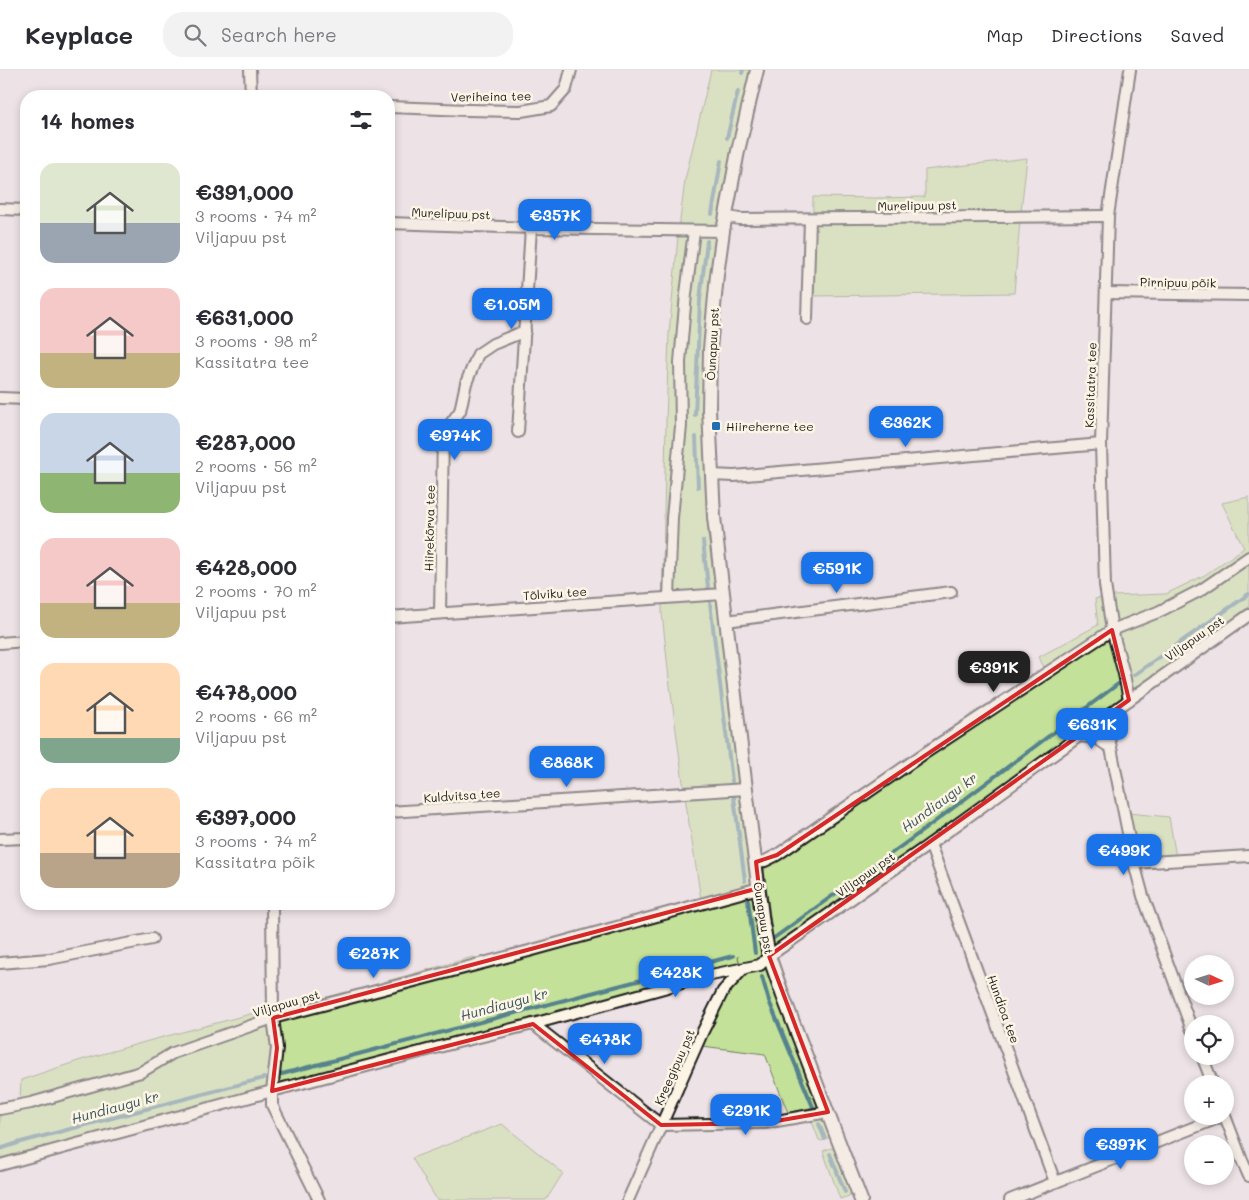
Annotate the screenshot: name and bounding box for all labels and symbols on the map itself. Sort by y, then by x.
street label: Veriheina tee [450,87,532,105]
street label: Murelipuu pst [877,196,957,214]
pin: €357K [520,198,590,241]
street label: Murelipuu pst [411,204,491,222]
street label: Pirnipuu põik [1140,273,1216,291]
pin: €1.05M [471,288,553,330]
street label: Õunapuu pst [702,307,722,381]
street label: Kassitatra tee [1081,342,1099,428]
pin: €362K [871,406,941,448]
pin: €974K [420,418,490,461]
place label: Hiireherne tee [726,418,814,434]
marker: Hiireherne tee [710,420,722,432]
street label: Hiirekõrva tee [420,485,438,571]
pin: €591K [802,552,872,594]
street label: Tõlviku tee [523,583,587,603]
street label: Viljapuu pst [1161,612,1227,664]
pin: €391K [959,650,1029,693]
pin: €631K [1057,708,1127,750]
pin: €868K [532,746,602,788]
water label: Hundiaugu kr [897,768,981,836]
street label: Kuldvitsa tee [423,784,501,806]
pin: €499K [1089,834,1159,876]
street label: Viljapuu pst [832,848,898,900]
street label: Õunapuu pst [750,881,778,955]
pin: €287K [339,936,409,979]
north arrow [1184,955,1234,1005]
pin: €428K [641,956,711,998]
street label: Hundioa tee [984,973,1024,1045]
water label: Hundiaugu kr [458,983,550,1025]
street label: Viljapuu pst [251,986,321,1020]
pin: €478K [570,1022,640,1065]
street label: Kreegipuu pst [650,1026,698,1108]
water label: Hundiaugu kr [69,1086,161,1128]
pin: €291K [711,1094,781,1136]
pin: €397K [1086,1128,1156,1170]

